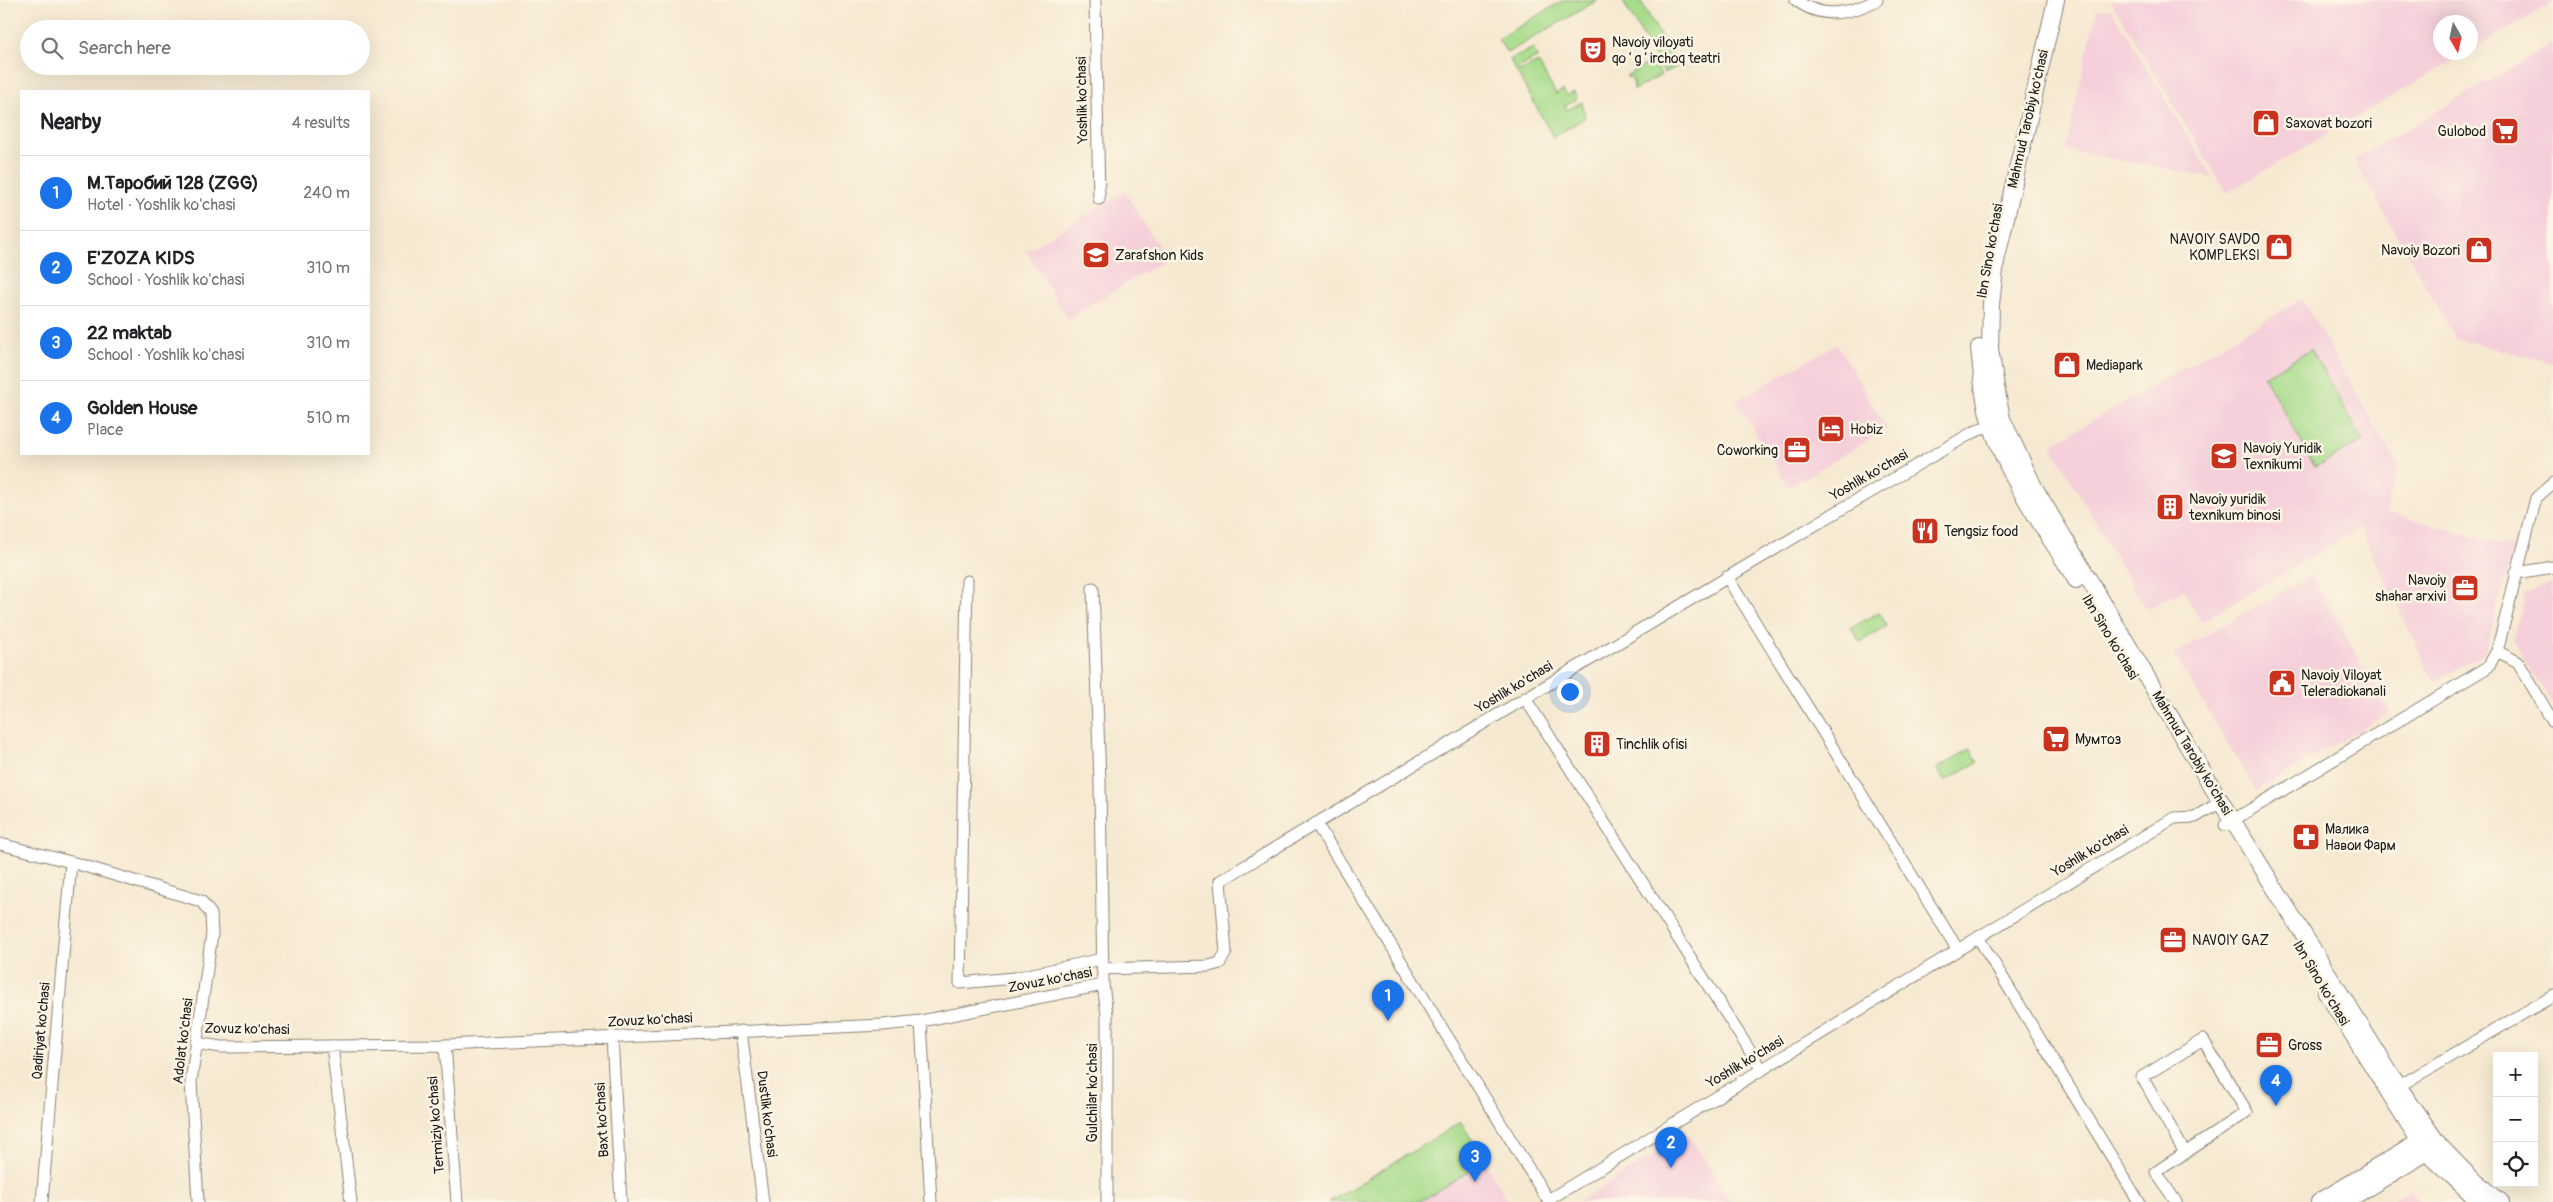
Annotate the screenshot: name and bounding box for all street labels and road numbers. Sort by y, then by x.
street label: Mahmud Tarobiy ko'chasi [2004,48,2052,190]
street label: Yoshlik ko'chasi [1073,56,1091,145]
street label: Ibn Sino ko'chasi [1973,202,2007,300]
street label: Yoshlik ko'chasi [1826,446,1911,505]
street label: Ibn Sino ko'chasi [2078,591,2142,683]
street label: Yoshlik ko'chasi [1471,657,1556,717]
street label: Mahmud Tarobiy ko'chasi [2148,688,2236,819]
street label: Yoshlik ko'chasi [2047,821,2132,881]
street label: Ibn Sino ko'chasi [2289,937,2353,1029]
street label: Zovuz ko'chasi [1007,963,1094,996]
street label: Qadiriyat ko'chasi [28,981,54,1080]
street label: Adolat ko'chasi [169,997,197,1085]
street label: Zovuz ko'chasi [607,1009,694,1031]
street label: Zovuz ko'chasi [204,1020,290,1038]
street label: Yoshlik ko'chasi [1702,1032,1787,1092]
street label: Gulchilar ko'chasi [1084,1043,1101,1142]
street label: Dustlik ko'chasi [753,1070,781,1159]
street label: Termiziy ko'chasi [424,1075,448,1174]
street label: Baxt ko'chasi [592,1082,612,1158]

